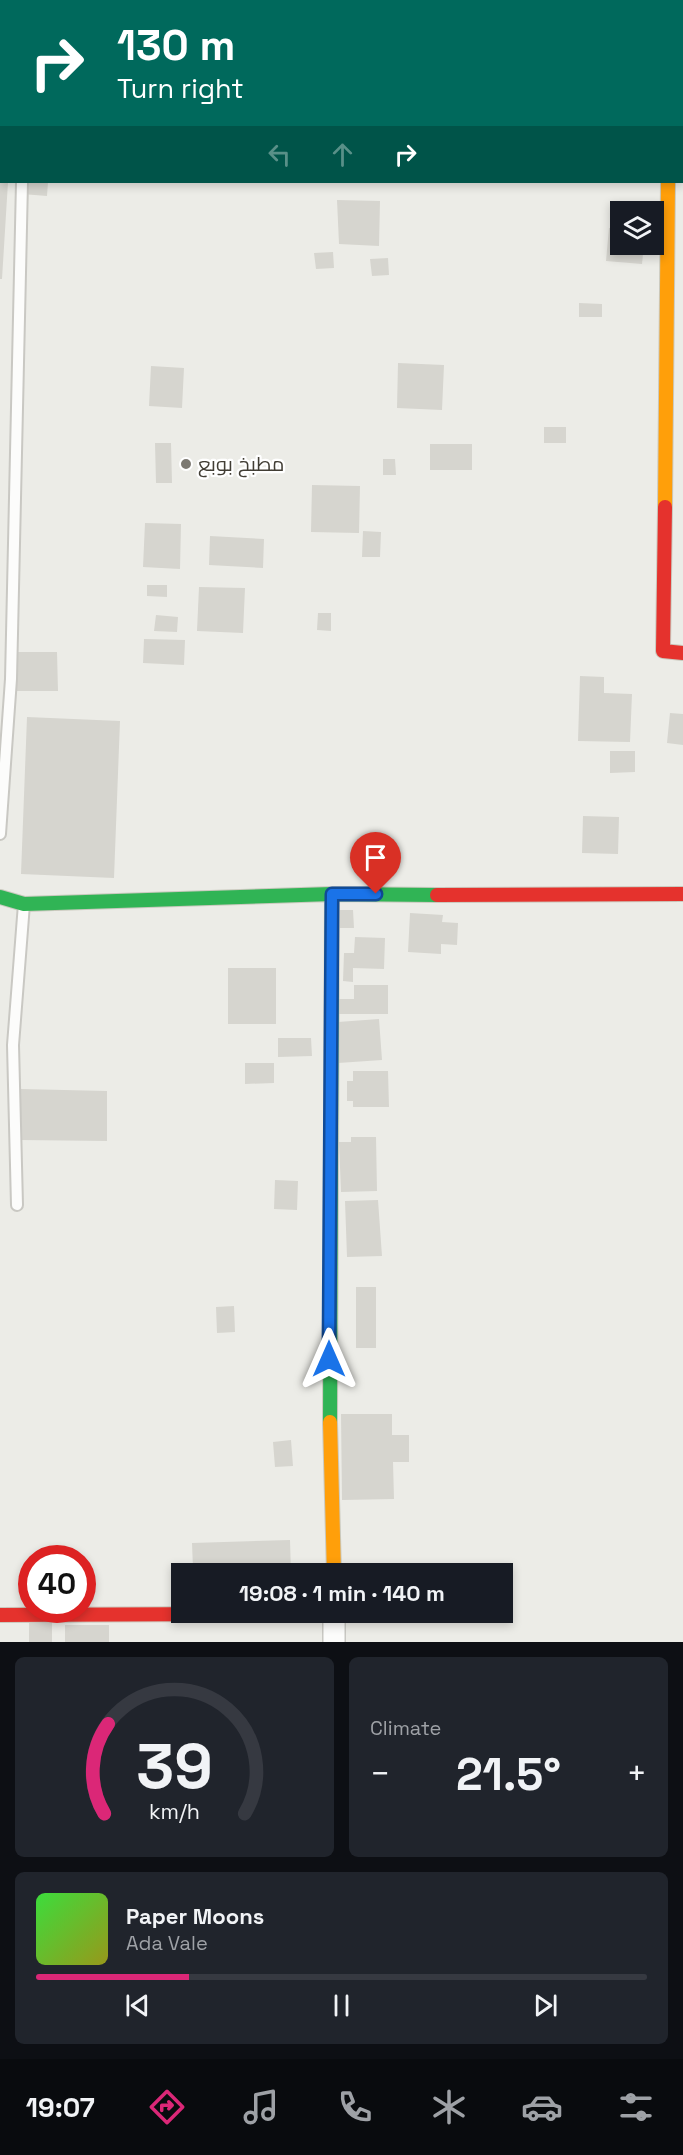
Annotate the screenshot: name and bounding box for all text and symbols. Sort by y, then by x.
text: 130 m [117,19,235,72]
icon: right [18,24,96,102]
text: Turn right [117,71,244,106]
icon: left [263,138,296,171]
icon: ahead [326,138,359,171]
icon: right [389,138,422,171]
map controls [610,201,664,255]
button: layers [610,201,664,255]
place label: مطبخ بوبع [198,451,284,478]
marker: مطبخ بوبع [179,457,193,471]
pin [350,832,401,894]
icon: arrive [359,841,392,874]
position arrow [297,1327,361,1391]
speed limit sign: 40 [18,1545,96,1623]
text: 19:08 · 1 min · 140 m [239,1579,445,1607]
text: Climate [370,1715,441,1741]
text: 39 [136,1727,213,1806]
text: 21.5° [456,1746,561,1803]
text: − [370,1753,390,1795]
text: + [627,1753,647,1795]
text: km/h [149,1798,200,1825]
text: Paper Moons [126,1902,264,1930]
text: Ada Vale [126,1930,208,1956]
icon: previous [121,1989,154,2022]
icon: pause [325,1989,358,2022]
icon: next [529,1989,562,2022]
icon: directions [146,2086,188,2128]
icon: music [240,2086,282,2128]
icon: phone [334,2086,376,2128]
icon: climate [428,2086,470,2128]
icon: car [521,2086,563,2128]
icon: filters [615,2086,657,2128]
text: 19:07 [26,2090,95,2125]

